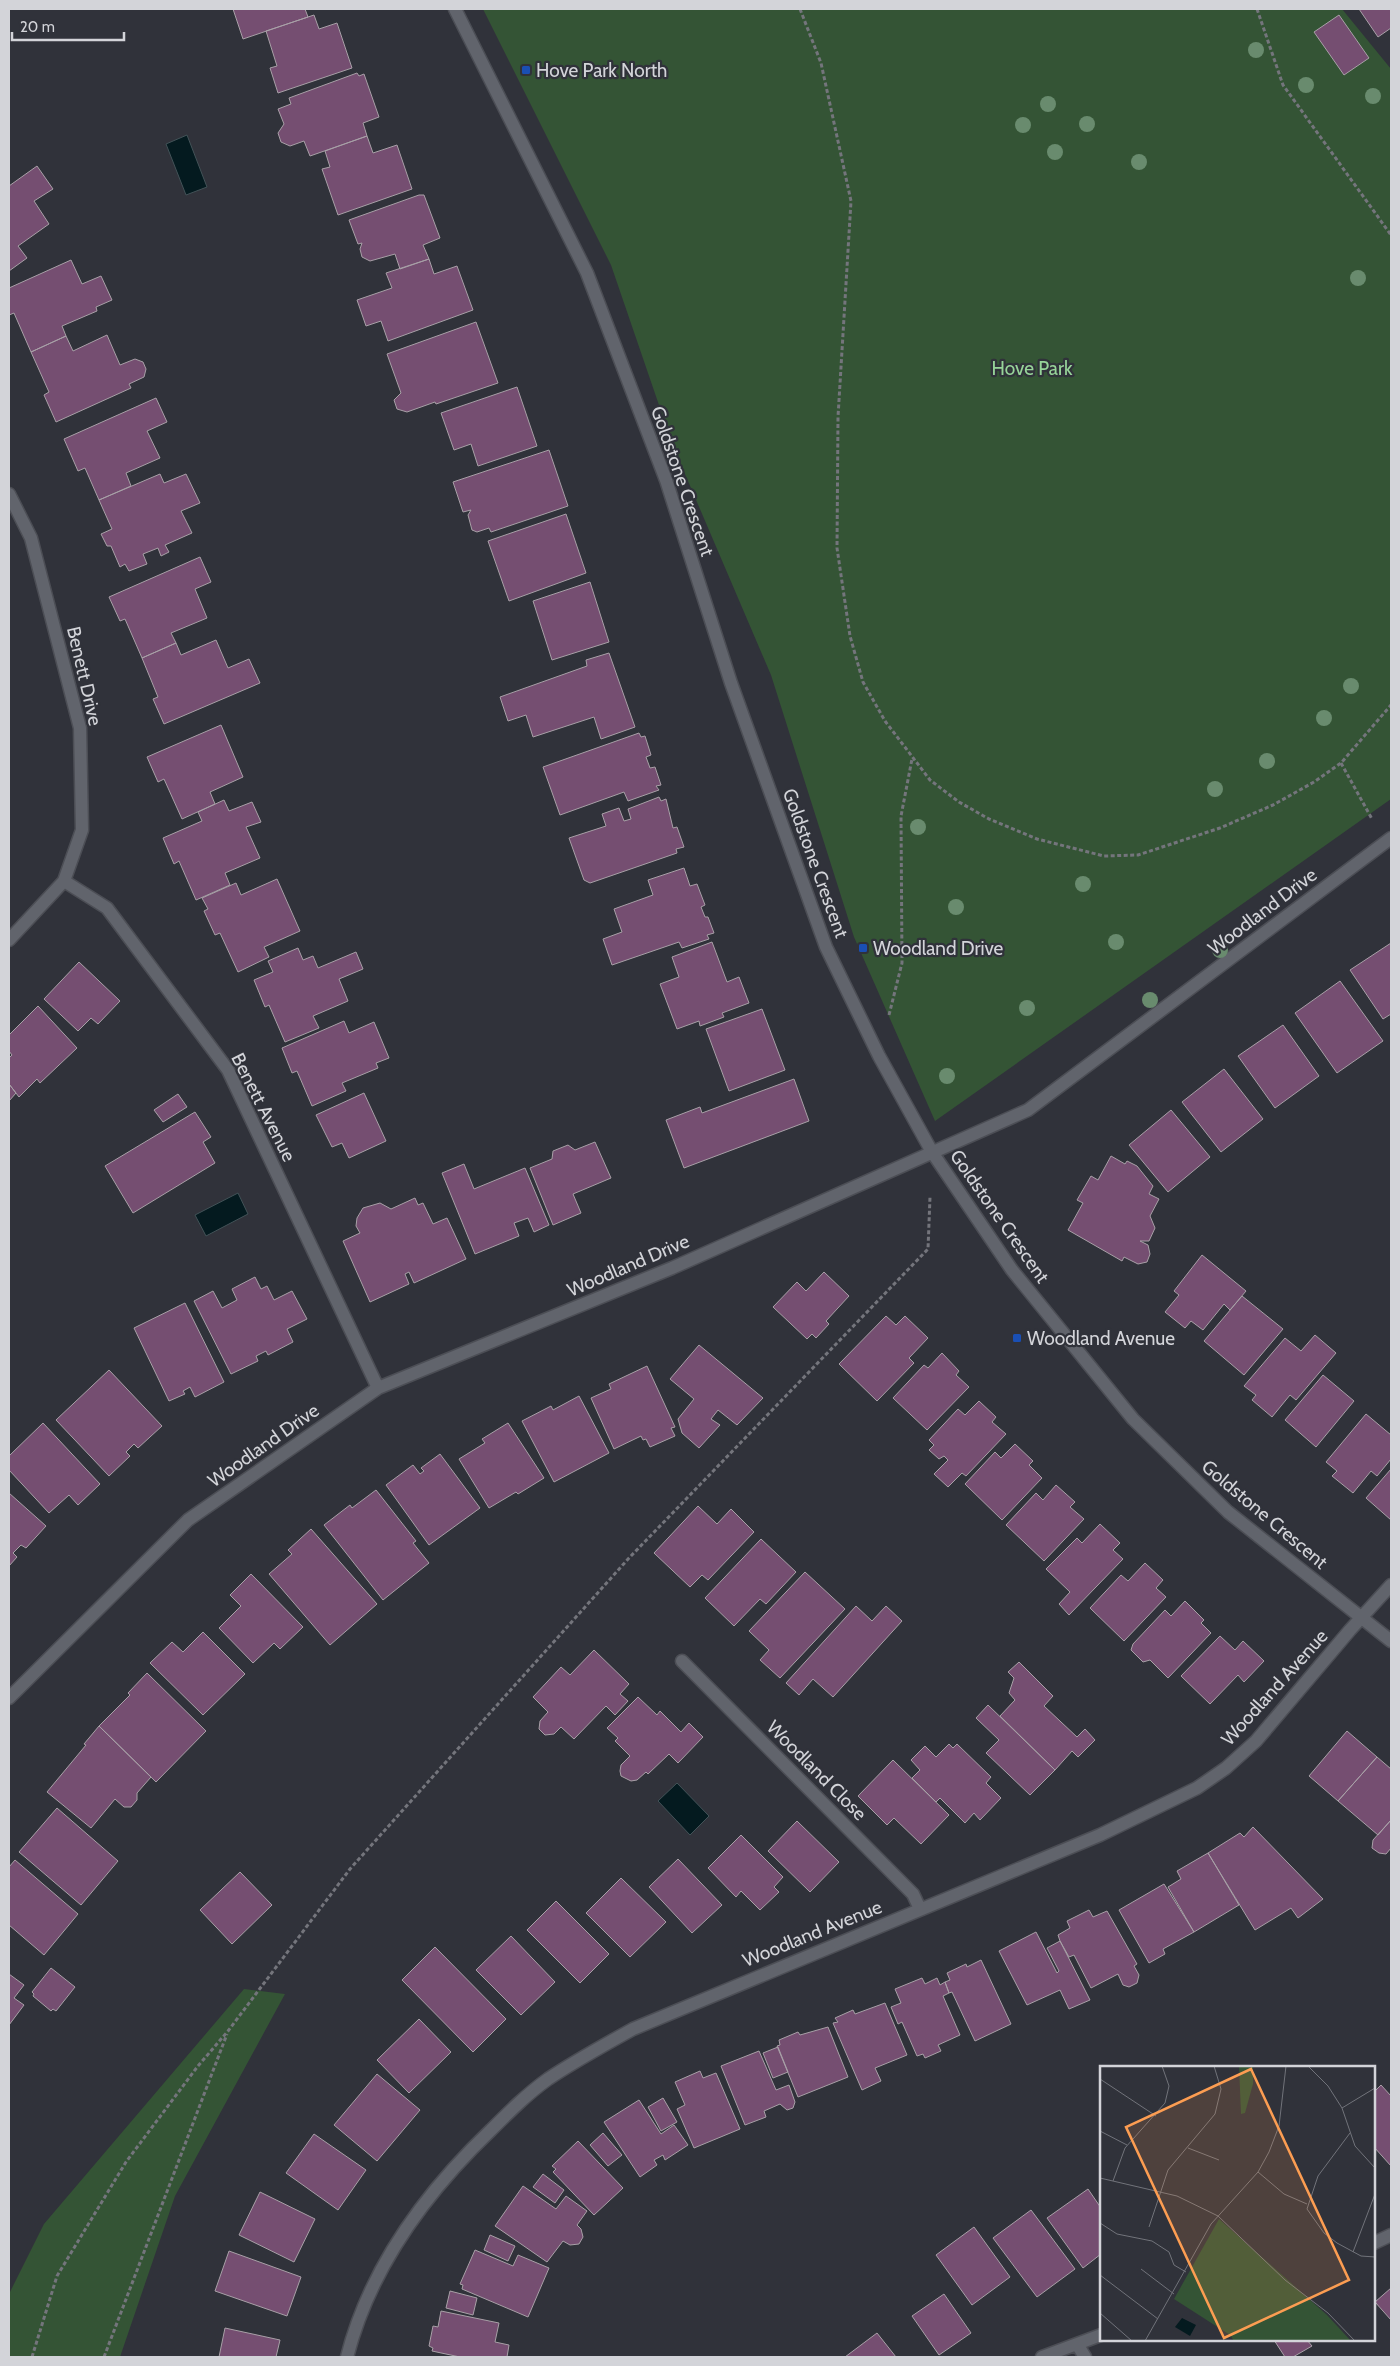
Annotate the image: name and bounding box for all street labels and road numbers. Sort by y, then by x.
street label: Goldstone Crescent [646,403,719,560]
street label: Benett Drive [62,624,107,728]
street label: Goldstone Crescent [778,785,853,942]
street label: Woodland Drive [1203,863,1321,960]
street label: Benett Avenue [226,1049,301,1166]
street label: Goldstone Crescent [945,1145,1054,1288]
street label: Woodland Drive [564,1229,693,1302]
street label: Woodland Drive [203,1398,323,1492]
street label: Goldstone Crescent [1197,1455,1333,1574]
street label: Woodland Avenue [1216,1624,1333,1750]
street label: Woodland Close [762,1716,872,1825]
street label: Woodland Avenue [739,1895,885,1972]

